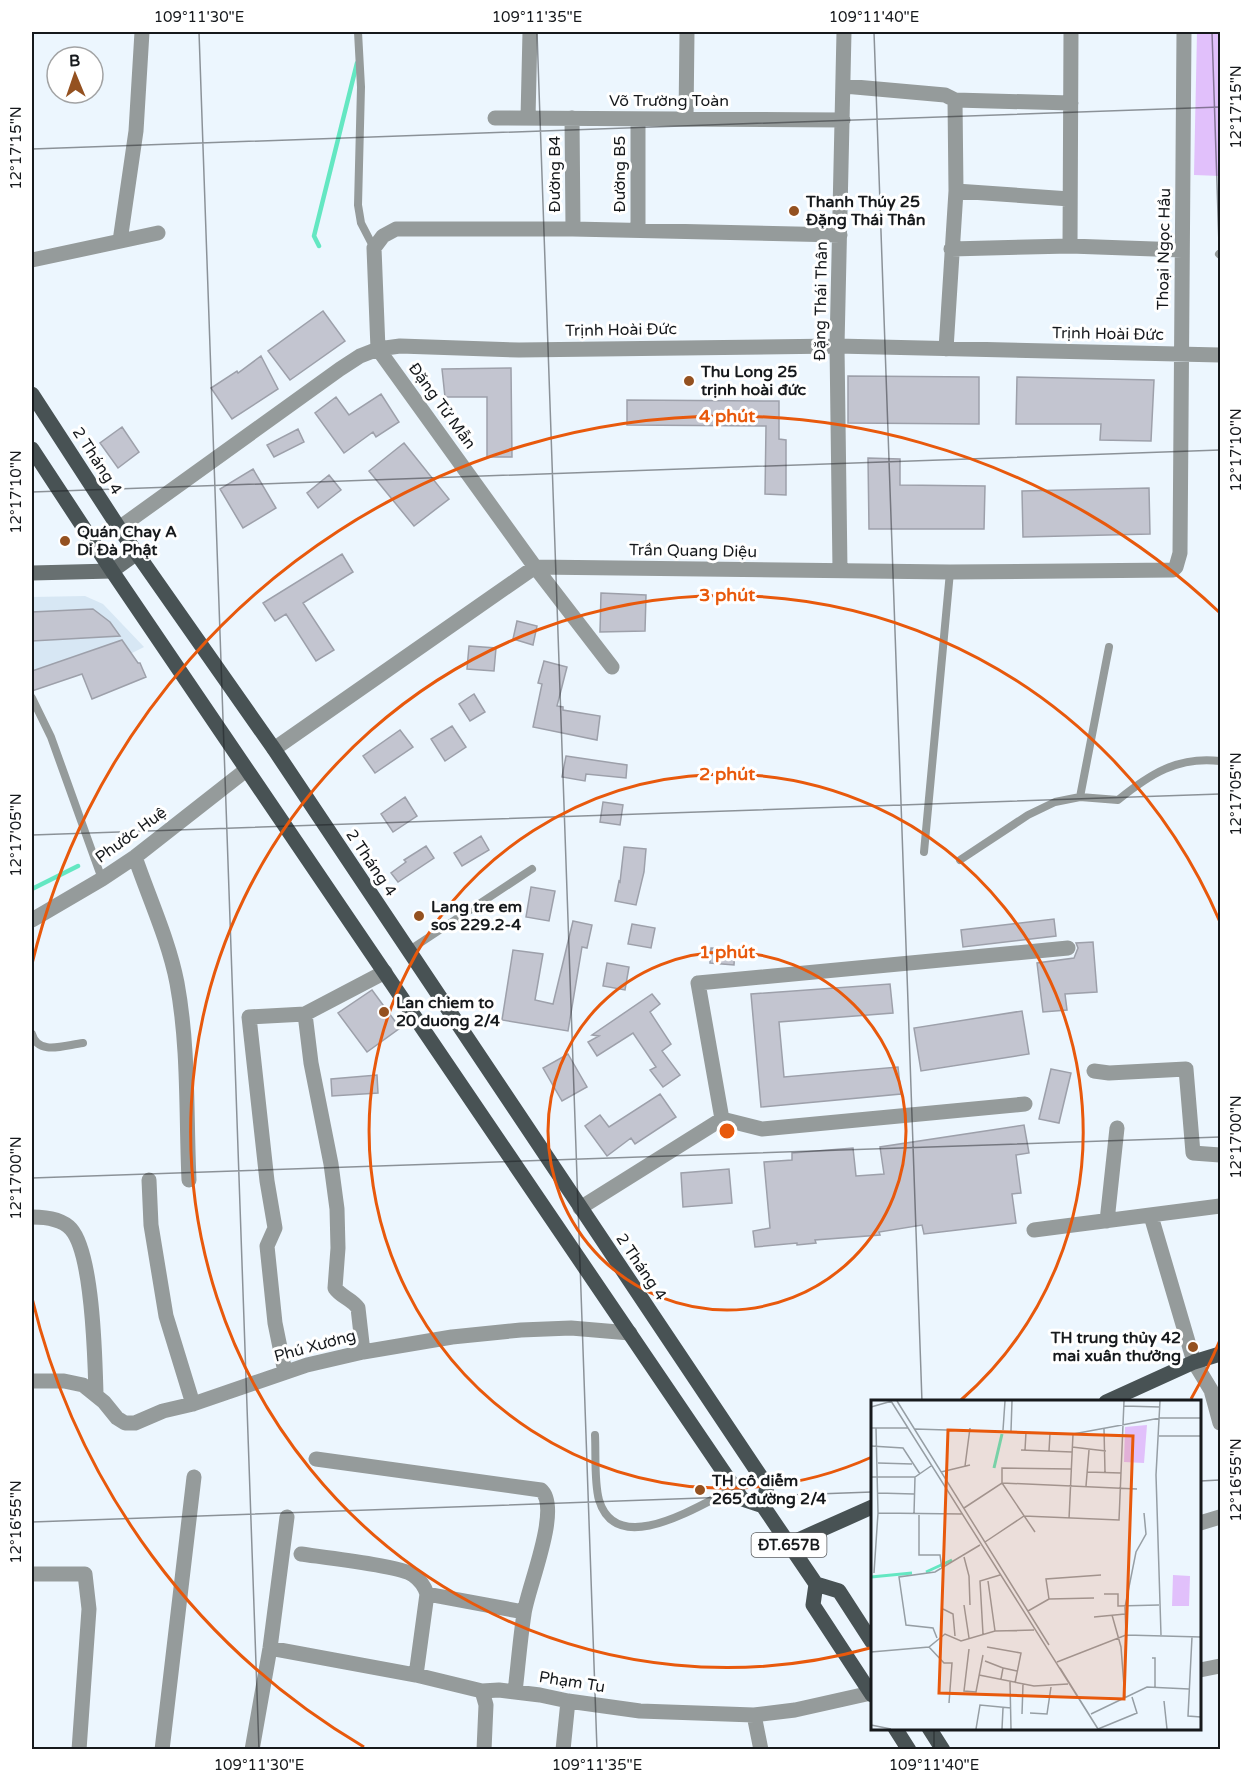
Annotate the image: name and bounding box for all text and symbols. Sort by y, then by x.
text: 109°11'30"E [154,8,244,26]
text: 109°11'35"E [492,8,582,26]
text: 109°11'40"E [829,8,919,26]
north arrow [45,45,105,105]
text: B [69,51,80,71]
text: 12°17'15"N [1227,65,1245,149]
street label: Võ Trường Toàn [609,91,729,111]
text: 12°17'15"N [7,106,25,190]
street label: Đường B4 [545,136,565,212]
street label: Đường B5 [610,136,630,212]
street label: Thoại Ngọc Hầu [1153,188,1175,310]
place label: Thanh Thúy 25 Đặng Thái Thân [805,192,926,230]
marker: Thanh Thúy 25 Đặng Thái Thân [787,204,801,218]
street label: Đặng Thái Thân [810,241,832,361]
street label: Trịnh Hoài Đức [565,319,677,341]
street label: Trịnh Hoài Đức [1052,323,1164,345]
street label: Đặng Tử Mẫn [404,359,480,453]
place label: Thu Long 25 trịnh hoài đức [700,362,807,400]
marker: Thu Long 25 trịnh hoài đức [682,374,696,388]
text: 4 phút [699,405,755,427]
text: 12°17'10"N [1227,408,1245,492]
street label: 2 Tháng 4 [68,423,126,499]
text: 12°17'10"N [7,450,25,534]
place label: Quán Chay A Di Đà Phật [77,522,177,560]
marker: Quán Chay A Di Đà Phật [58,534,72,548]
street label: Trần Quang Diệu [629,540,757,562]
text: 3 phút [699,584,755,606]
text: 12°17'05"N [1227,752,1245,836]
text: 2 phút [699,763,755,785]
text: 12°17'05"N [7,793,25,877]
street label: Phước Huệ [91,802,171,868]
street label: 2 Tháng 4 [341,826,401,900]
place label: Lang tre em sos 229.2-4 [431,897,522,935]
marker: Lang tre em sos 229.2-4 [412,909,426,923]
text: 1 phút [699,941,755,963]
place label: Lan chiem to 20 duong 2/4 [396,993,500,1031]
marker: Lan chiem to 20 duong 2/4 [377,1005,391,1019]
text: 12°17'00"N [1227,1095,1245,1179]
centre of rings [717,1121,737,1141]
text: 12°17'00"N [7,1136,25,1220]
street label: 2 Tháng 4 [611,1230,671,1304]
street label: Phú Xương [272,1325,358,1367]
place label: TH trung thủy 42 mai xuân thưởng [1050,1328,1181,1366]
marker: TH trung thủy 42 mai xuân thưởng [1186,1340,1200,1354]
inset map [871,1400,1201,1730]
text: 12°16'55"N [1227,1438,1245,1522]
place label: TH cô diễm 265 đường 2/4 [711,1471,826,1509]
text: 12°16'55"N [7,1480,25,1564]
marker: TH cô diễm 265 đường 2/4 [693,1483,707,1497]
road number: ĐT.657B [752,1533,826,1557]
street label: Phạm Tu [537,1667,607,1697]
text: 109°11'30"E [214,1756,304,1774]
text: 109°11'35"E [552,1756,642,1774]
text: 109°11'40"E [889,1756,979,1774]

